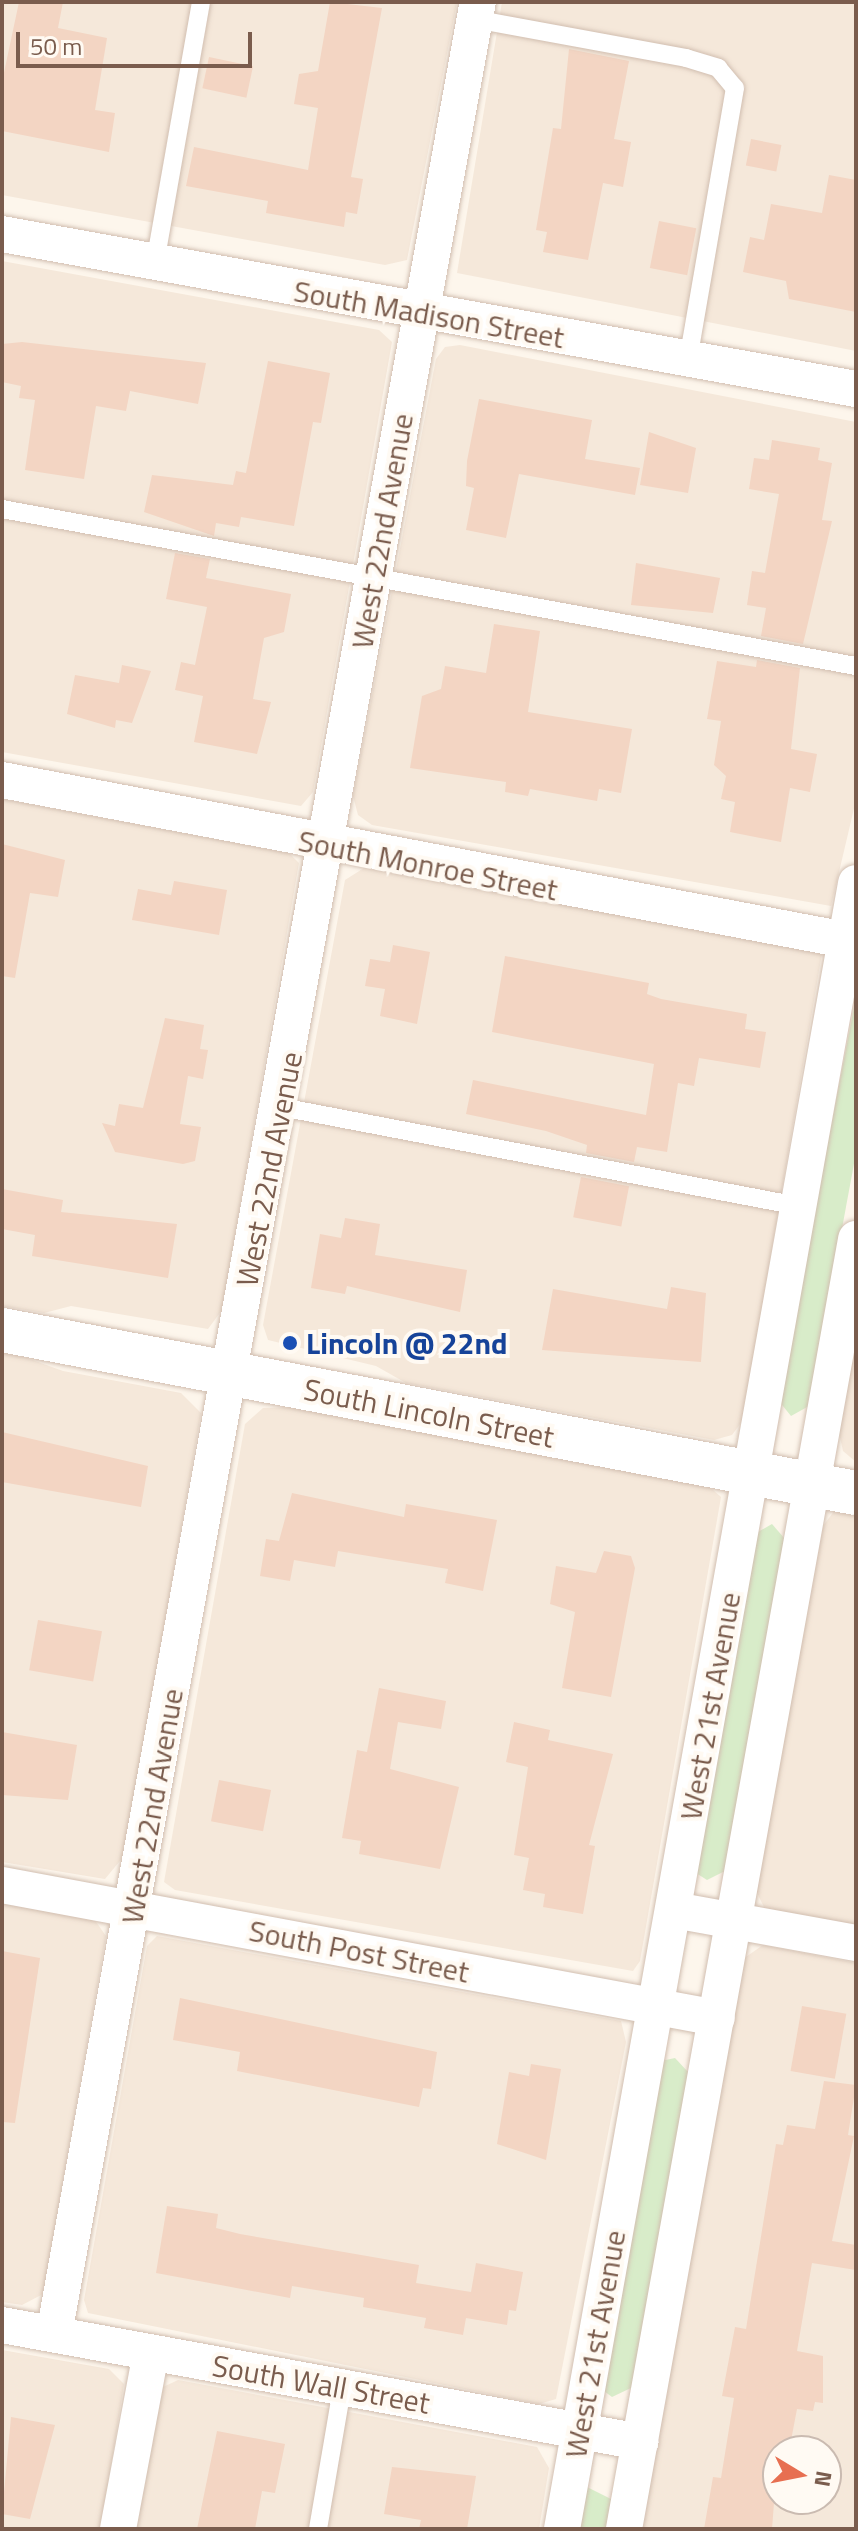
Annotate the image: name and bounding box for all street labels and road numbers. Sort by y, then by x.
street label: South Madison Street [291,273,567,355]
street label: West 22nd Avenue [344,411,420,651]
street label: South Monroe Street [295,822,561,908]
street label: West 22nd Avenue [229,1049,309,1289]
street label: South Lincoln Street [301,1371,557,1455]
street label: West 21st Avenue [672,1589,748,1823]
street label: West 22nd Avenue [114,1686,190,1926]
street label: South Post Street [246,1912,472,1990]
street label: West 21st Avenue [557,2227,633,2461]
street label: South Wall Street [209,2347,433,2421]

